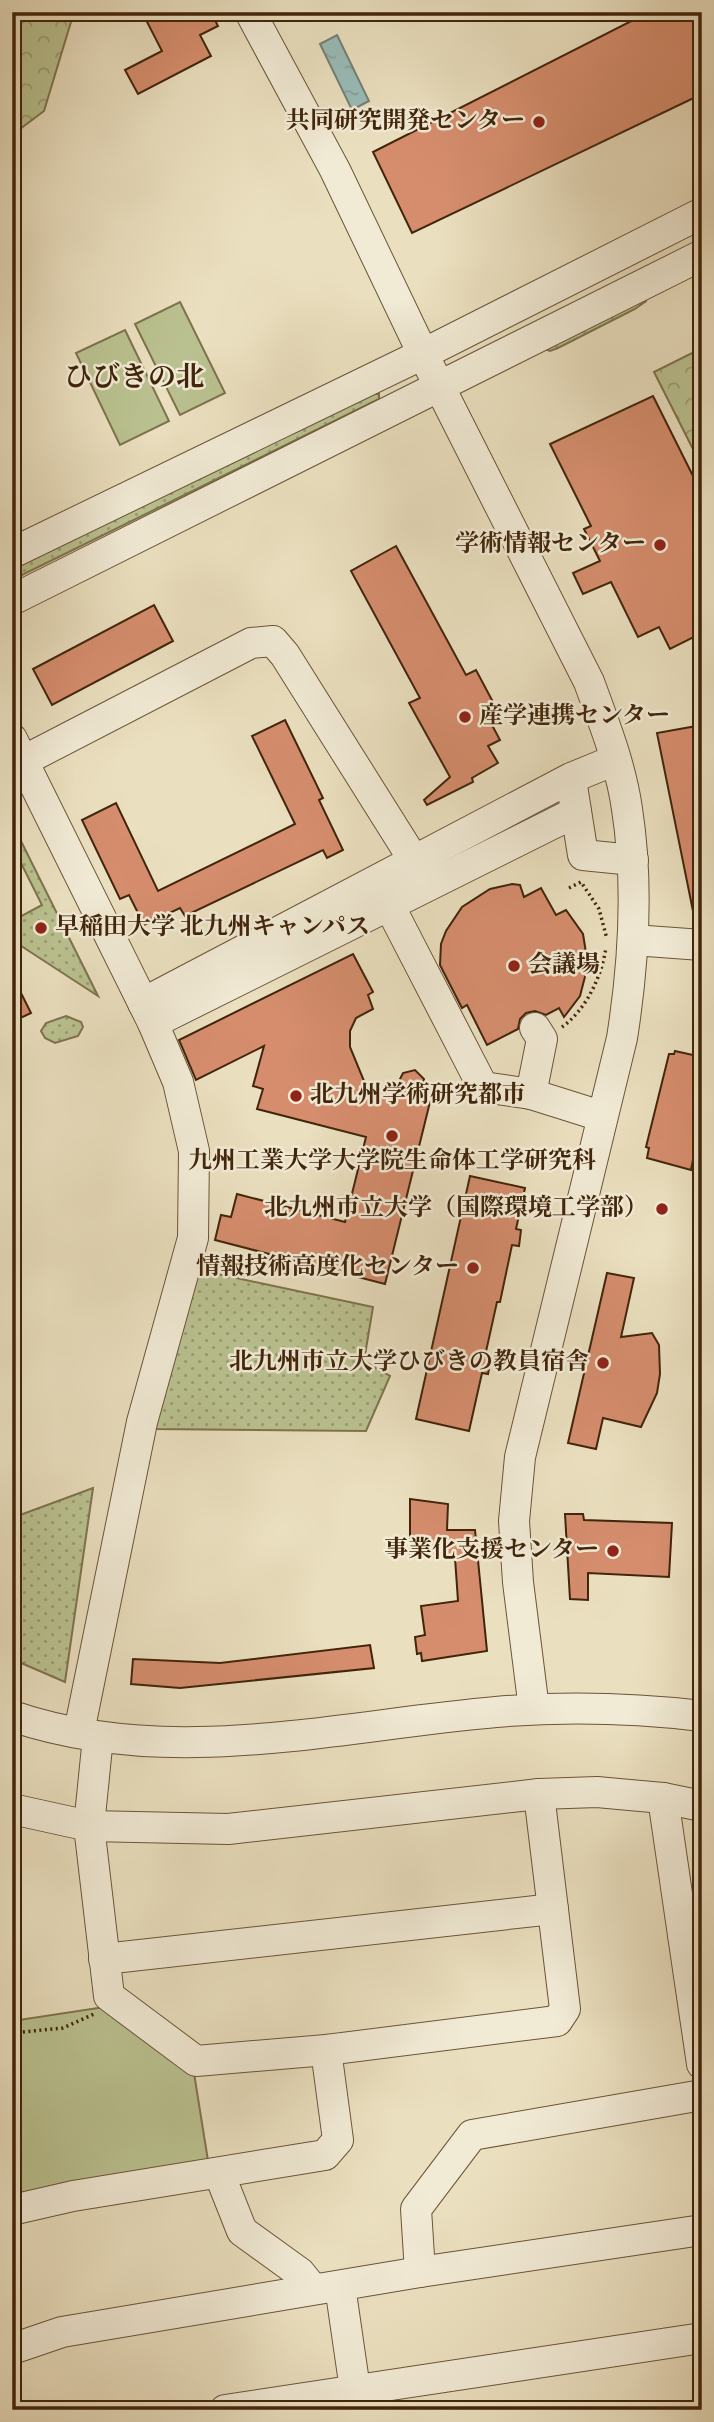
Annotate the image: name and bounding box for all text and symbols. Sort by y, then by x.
place label: 共同研究開発センター [286,105,525,139]
marker: 共同研究開発センター [531,114,547,130]
district label: ひびきの北 [64,359,204,398]
place label: 学術情報センター [455,528,646,562]
marker: 学術情報センター [652,537,668,553]
place label: 産学連携センター [479,700,670,734]
marker: 産学連携センター [457,709,473,725]
place label: 早稲田大学 北九州キャンパス [55,911,370,945]
marker: 早稲田大学 北九州キャンパス [33,920,49,936]
place label: 会議場 [528,949,600,983]
marker: 会議場 [506,958,522,974]
place label: 北九州学術研究都市 [310,1079,526,1113]
marker: 北九州学術研究都市 [288,1088,304,1104]
marker: 九州工業大学大学院生命体工学研究科 [384,1128,400,1144]
place label: 九州工業大学大学院生命体工学研究科 [188,1145,596,1179]
place label: 北九州市立大学（国際環境工学部） [264,1192,648,1226]
marker: 北九州市立大学（国際環境工学部） [654,1201,670,1217]
place label: 情報技術高度化センター [196,1251,459,1285]
marker: 情報技術高度化センター [465,1260,481,1276]
place label: 北九州市立大学ひびきの教員宿舎 [229,1346,589,1380]
marker: 北九州市立大学ひびきの教員宿舎 [595,1355,611,1371]
place label: 事業化支援センター [384,1534,599,1568]
marker: 事業化支援センター [605,1543,621,1559]

